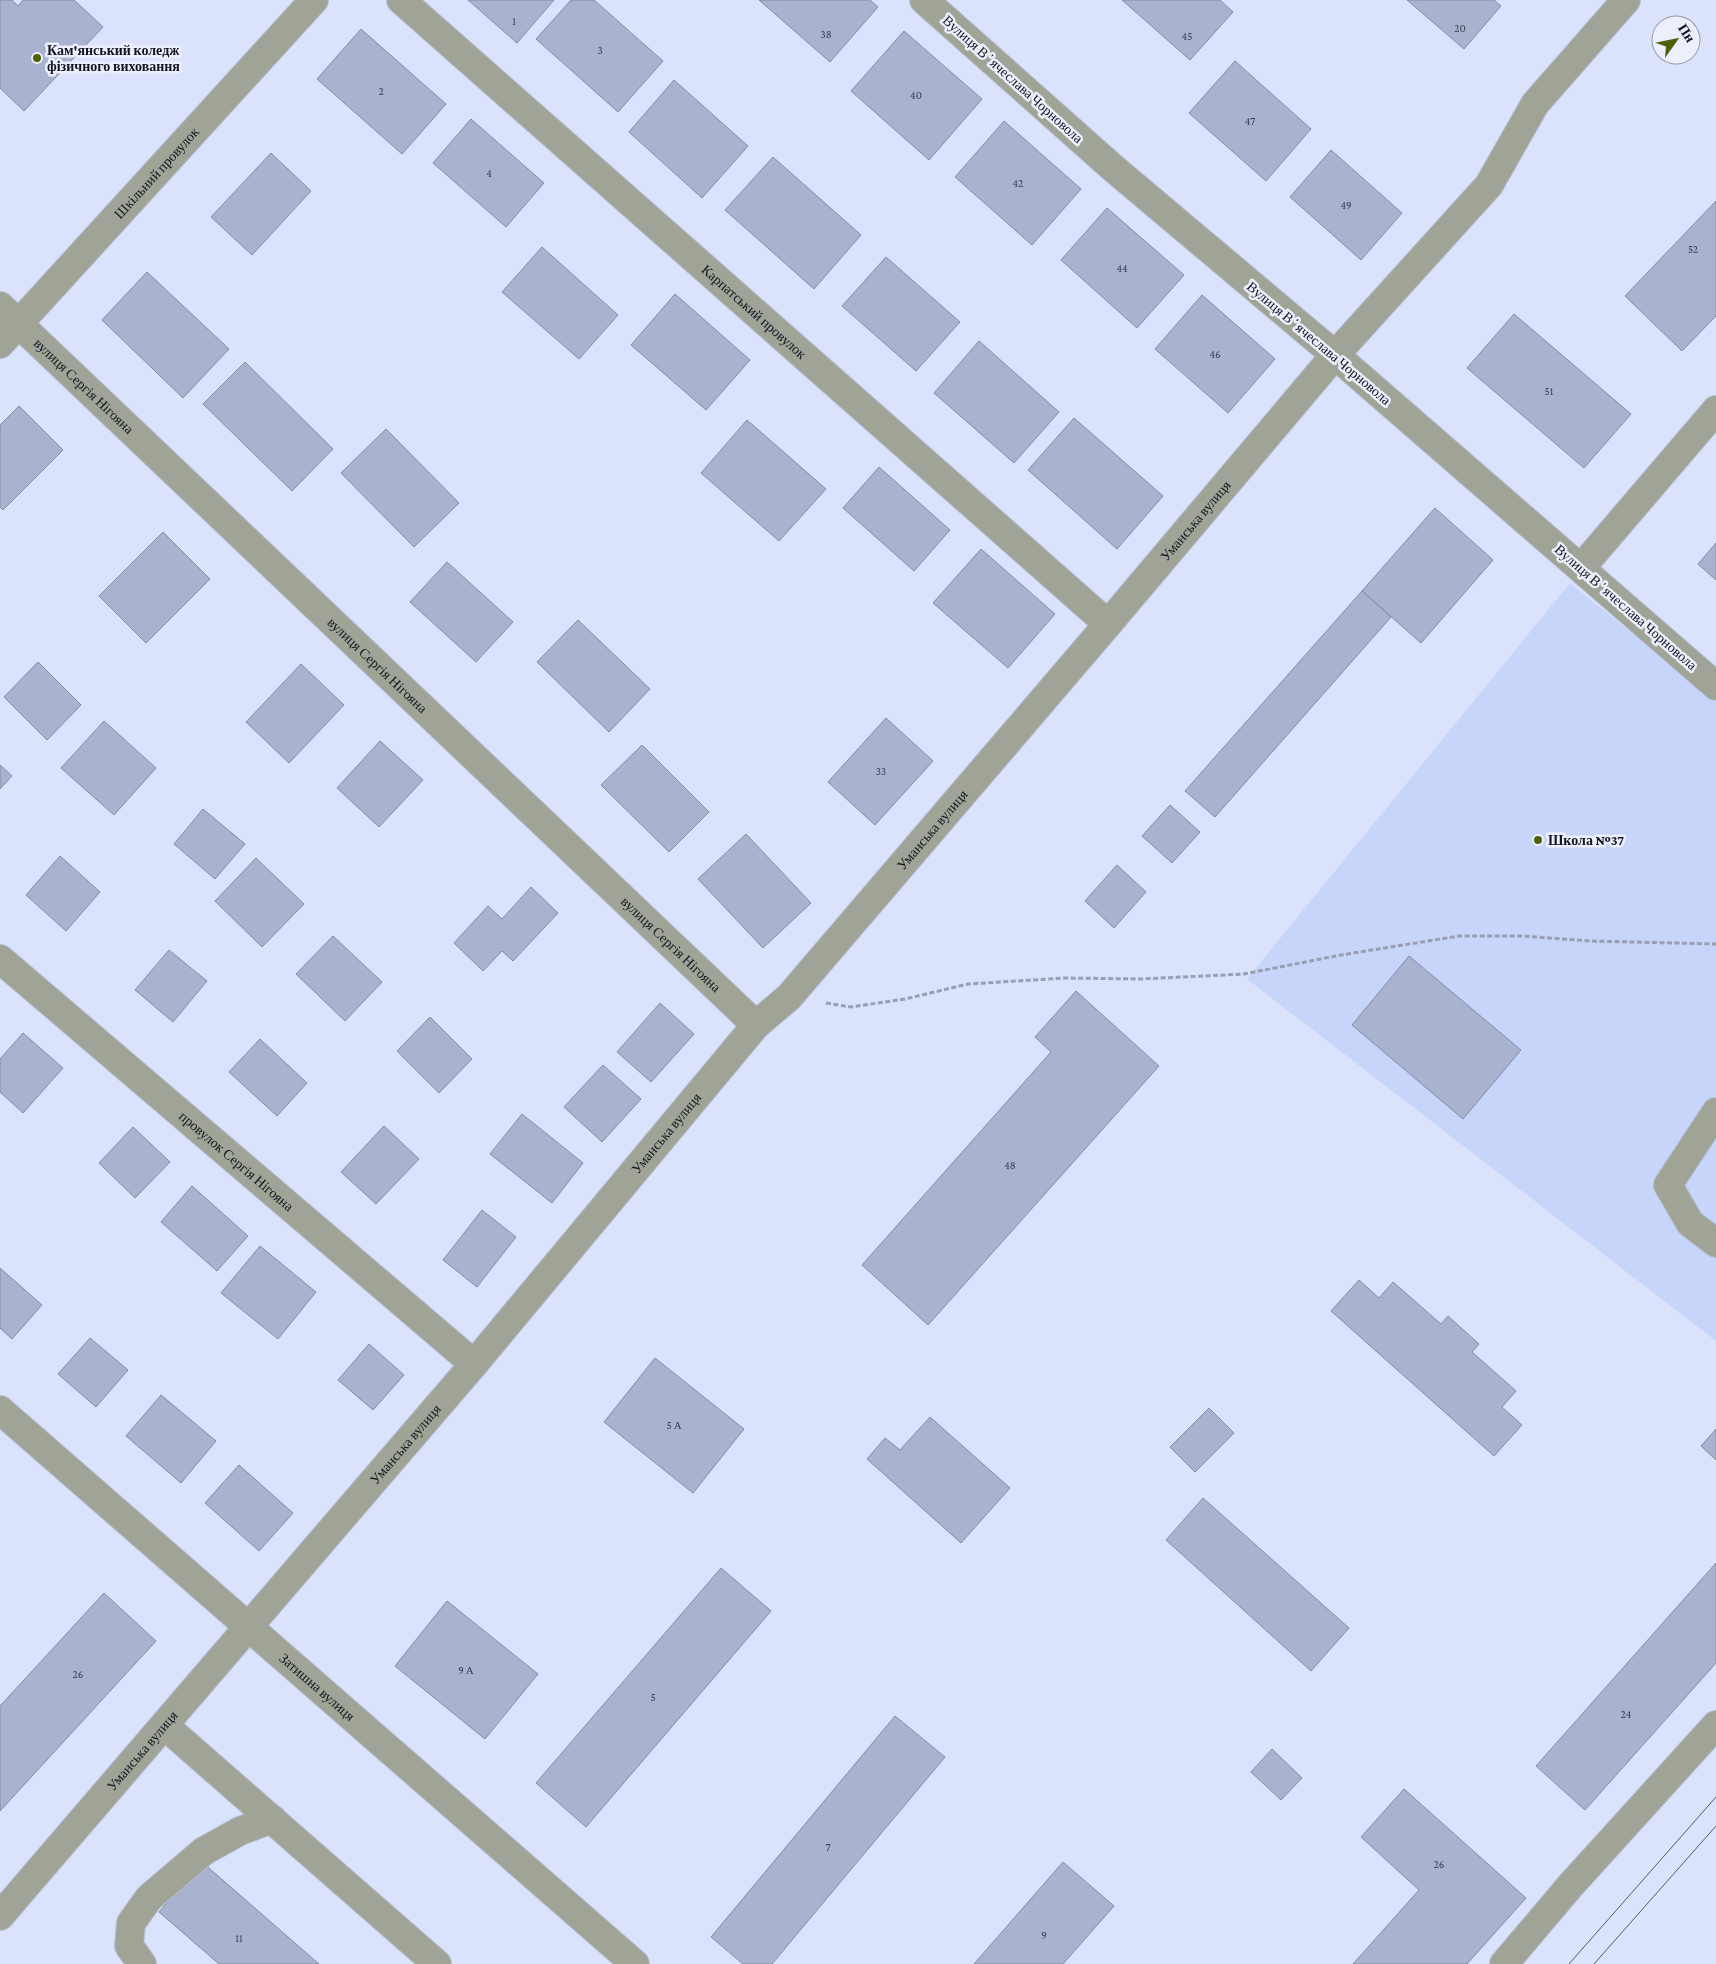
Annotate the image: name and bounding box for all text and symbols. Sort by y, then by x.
street label: Вулиця Вʼячеслава Чорновола [940,12,1087,147]
house number: 1 [512,15,516,27]
north arrow [1651,15,1701,65]
text: Пн [1675,21,1699,45]
house number: 20 [1454,22,1466,34]
house number: 38 [820,28,832,40]
house number: 45 [1182,30,1192,42]
place label: Кам'янський коледж фізичного виховання [47,42,180,74]
house number: 3 [597,44,603,56]
marker: Кам'янський коледж фізичного виховання [31,52,43,64]
house number: 2 [378,85,384,97]
house number: 40 [910,89,922,101]
house number: 47 [1245,115,1255,127]
street label: Шкільний провулок [111,123,202,222]
house number: 4 [486,167,492,179]
house number: 42 [1013,177,1023,189]
house number: 49 [1340,199,1352,211]
house number: 52 [1688,243,1698,255]
street label: Карпатський провулок [699,261,810,362]
house number: 44 [1116,262,1128,274]
street label: Вулиця Вʼячеслава Чорновола [1244,278,1395,408]
street label: вулиця Сергія Нігояна [31,335,138,438]
house number: 46 [1209,348,1221,360]
house number: 51 [1545,385,1554,397]
street label: Уманська вулиця [1157,477,1234,564]
street label: Вулиця Вʼячеслава Чорновола [1552,541,1701,674]
street label: вулиця Сергія Нігояна [324,614,431,717]
house number: 33 [876,765,886,777]
street label: Уманська вулиця [893,786,971,873]
place label: Школа №37 [1548,832,1624,848]
marker: Школа №37 [1532,834,1544,846]
street label: вулиця Сергія Нігояна [618,893,725,996]
street label: Уманська вулиця [628,1089,705,1177]
street label: провулок Сергія Нігояна [176,1108,297,1215]
house number: 48 [1004,1159,1016,1171]
street label: Уманська вулиця [367,1400,444,1487]
house number: 5 А [666,1419,682,1431]
street label: Затишна вулиця [276,1650,359,1724]
house number: 9 А [458,1664,474,1676]
house number: 26 [73,1668,83,1680]
house number: 5 [650,1691,656,1703]
street label: Уманська вулиця [103,1707,181,1794]
house number: 24 [1621,1708,1632,1720]
house number: 7 [825,1841,831,1853]
house number: 26 [1434,1858,1444,1870]
house number: 9 [1041,1929,1047,1941]
house number: 11 [235,1932,243,1944]

